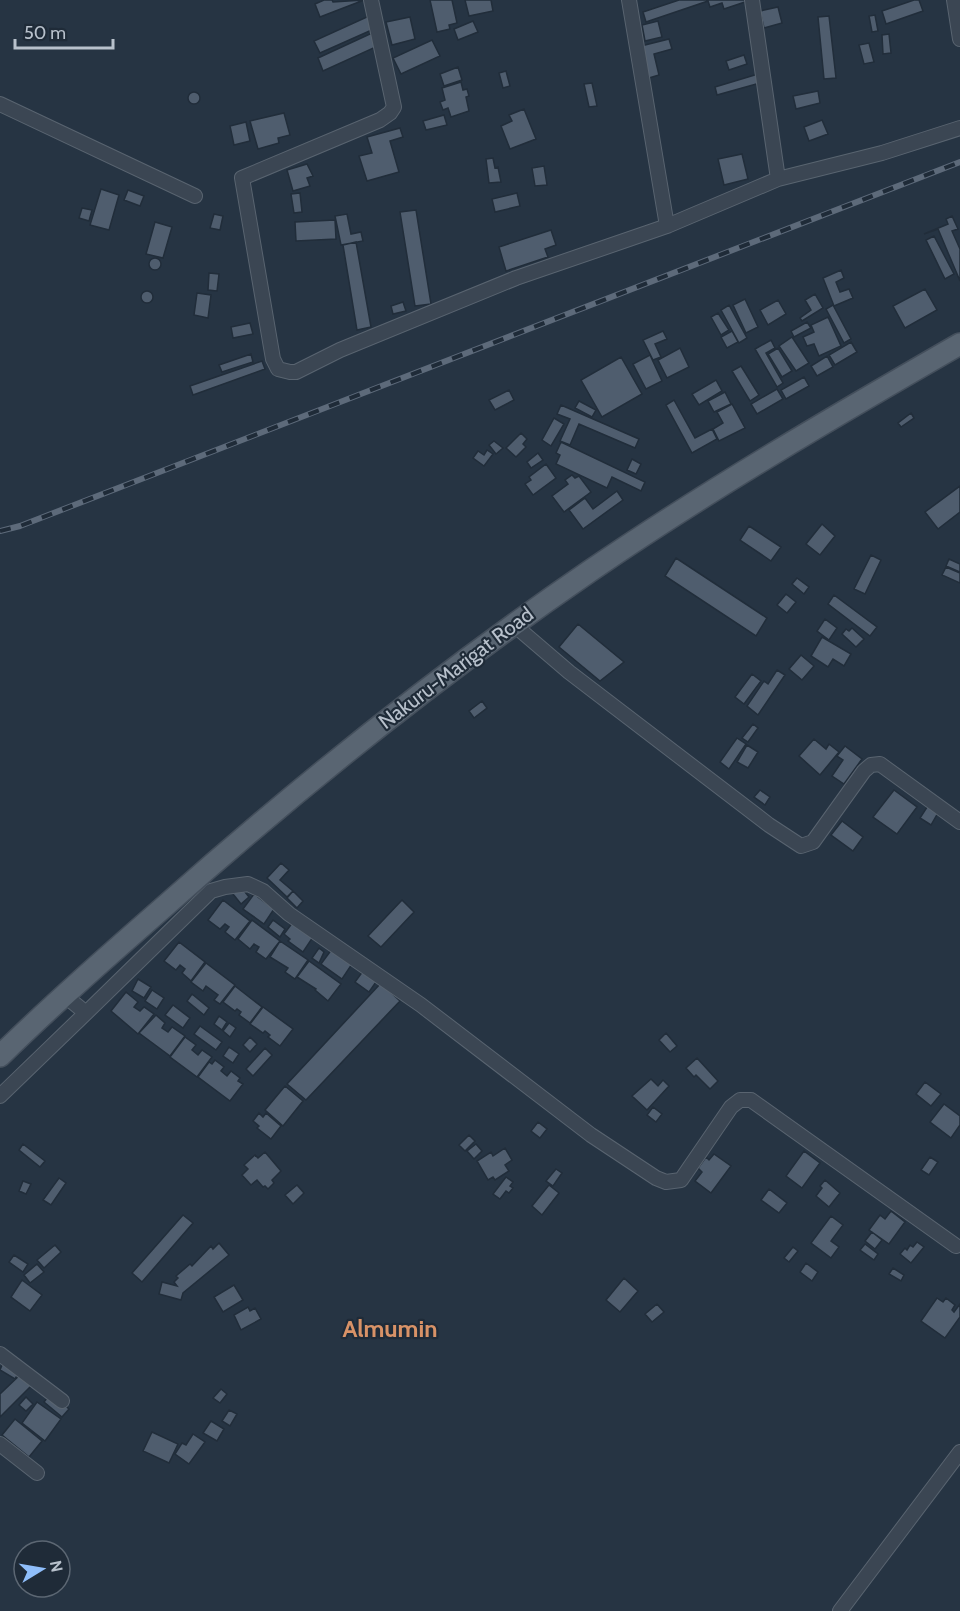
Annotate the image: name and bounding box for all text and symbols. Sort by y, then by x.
scale bar [15,12,112,50]
text: 50 m [24,22,66,44]
street label: Nakuru-Marigat Road [373,601,538,734]
district label: Almumin [343,1314,437,1343]
north arrow [12,1539,72,1599]
text: N [46,1559,67,1574]

